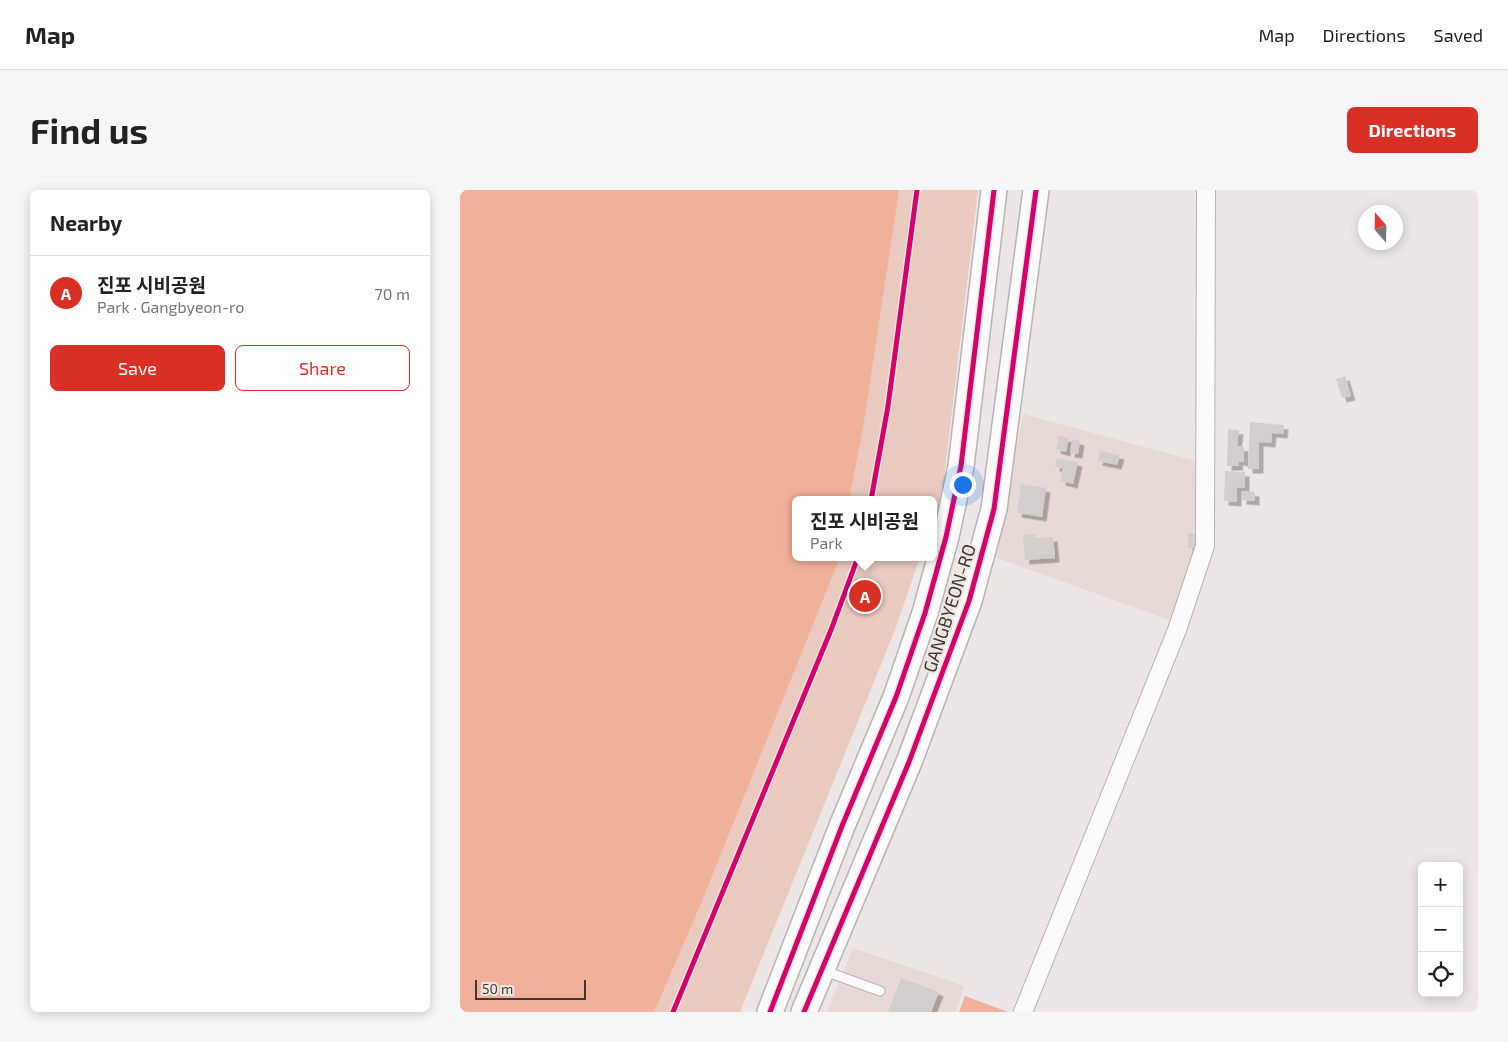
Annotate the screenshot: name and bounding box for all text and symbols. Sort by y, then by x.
text: Map [25,20,75,49]
text: Map [1258,24,1295,46]
text: Directions [1323,24,1406,46]
text: Saved [1434,24,1483,46]
button: Directions [1347,107,1478,153]
text: Find us [30,109,148,151]
north arrow [1358,205,1403,250]
text: Nearby [50,210,122,235]
text: 진포 시비공원 [97,273,206,296]
text: A [61,284,71,303]
text: 70 m [375,284,410,303]
text: Park · Gangbyeon-ro [97,297,244,316]
button: Save [50,345,225,391]
button: Share [235,345,410,391]
your location [950,472,976,498]
popup [792,496,937,561]
text: 진포 시비공원 [810,509,919,532]
text: Park [810,533,843,552]
street label: GANGBYEON-RO [918,541,980,675]
pin: A [849,577,881,615]
map controls [1418,862,1463,997]
button: + [1418,862,1463,907]
button: − [1418,907,1463,952]
button: locate [1418,952,1463,997]
scale bar [475,977,586,1000]
text: 50 m [482,980,513,997]

